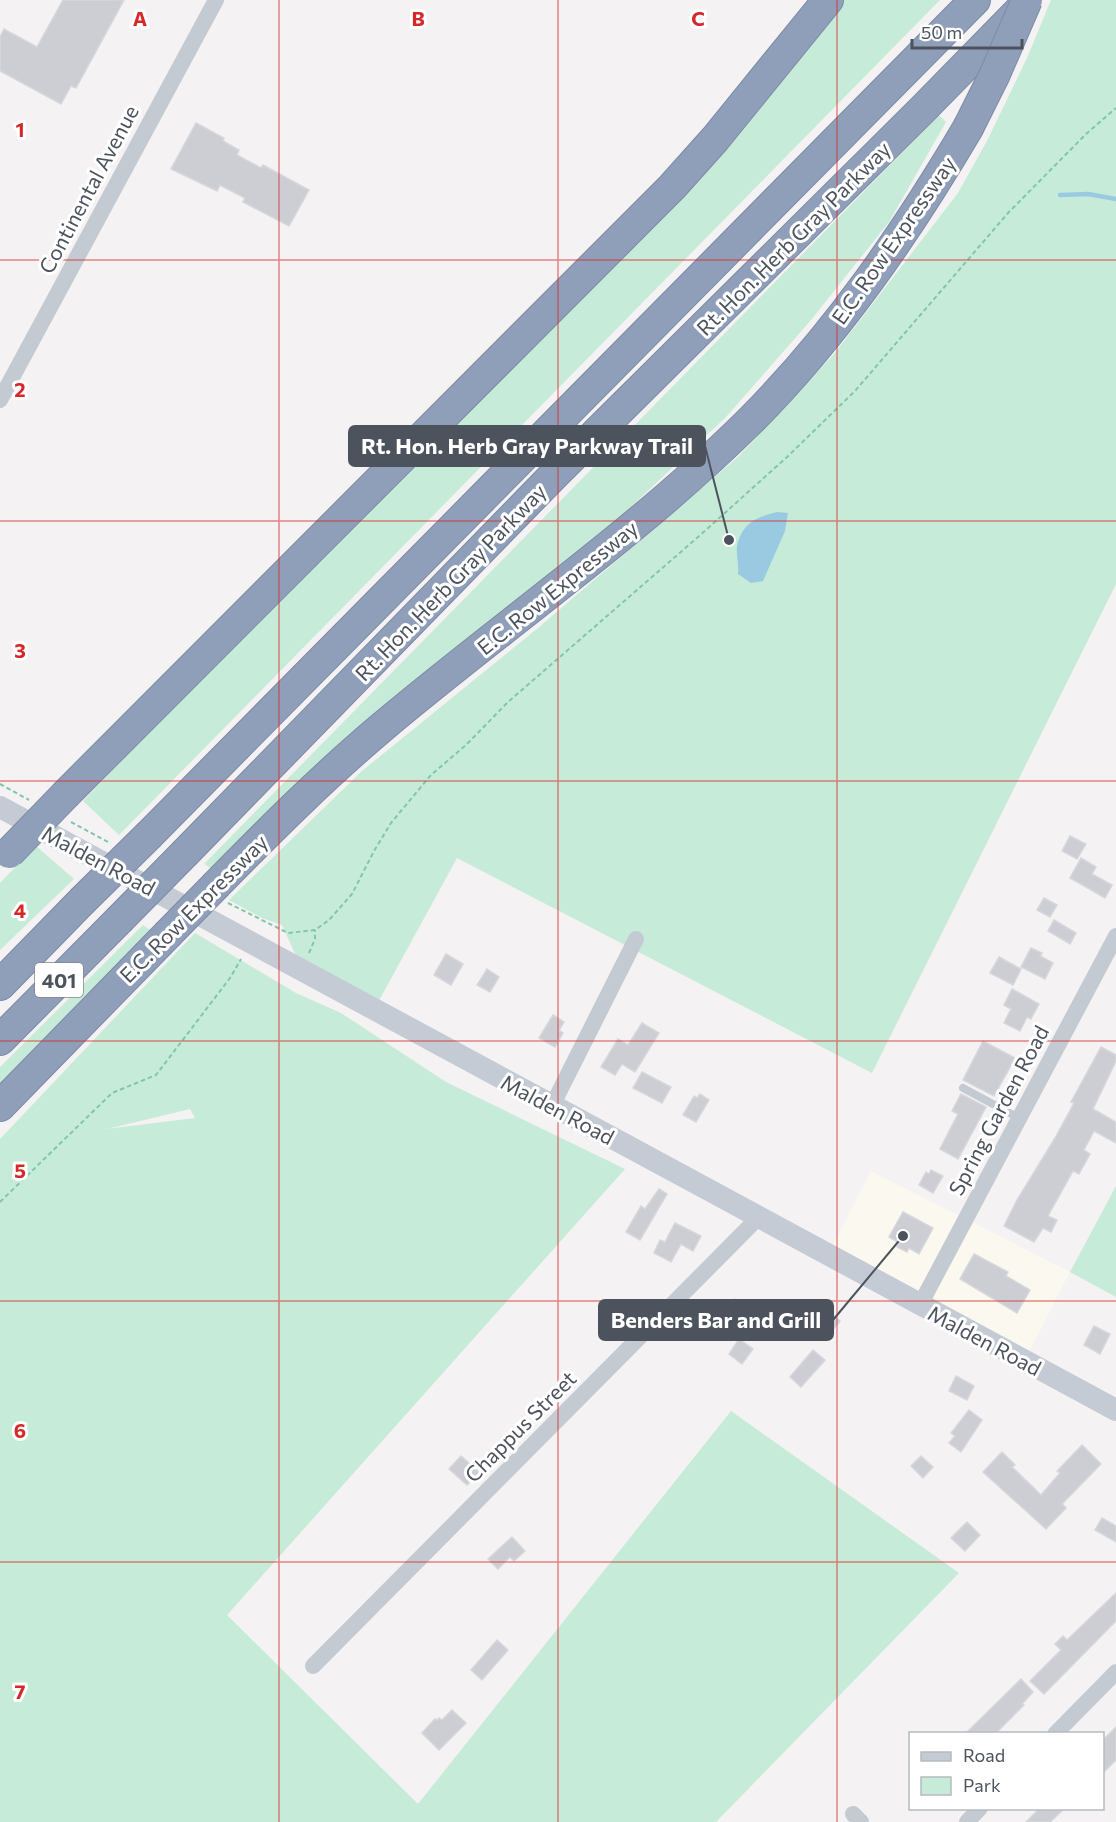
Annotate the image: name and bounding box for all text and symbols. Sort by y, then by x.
text: A [133,6,147,30]
text: B [411,6,425,30]
text: C [691,6,705,30]
scale bar [912,12,1022,50]
text: 50 m [921,21,962,43]
street label: Continental Avenue [33,101,143,277]
text: 1 [15,117,25,141]
street label: Rt. Hon. Herb Gray Parkway [691,136,895,340]
street label: E.C. Row Expressway [826,151,960,329]
text: 2 [14,377,26,401]
callout: Rt. Hon. Herb Gray Parkway Trail [349,426,705,466]
text: Rt. Hon. Herb Gray Parkway Trail [361,432,693,459]
street label: Rt. Hon. Herb Gray Parkway [349,478,551,686]
street label: E.C. Row Expressway [472,515,642,659]
text: 3 [14,638,26,662]
street label: Malden Road [38,820,160,900]
street label: E.C. Row Expressway [114,829,272,987]
text: 4 [14,898,26,922]
road number: 401 [35,963,83,997]
street label: Spring Garden Road [943,1021,1053,1199]
street label: Malden Road [497,1069,619,1149]
text: 5 [14,1158,26,1182]
callout: Benders Bar and Grill [599,1300,833,1340]
street label: Malden Road [924,1300,1046,1380]
text: Benders Bar and Grill [611,1306,821,1333]
street label: Chappus Street [459,1365,581,1487]
text: 6 [14,1418,26,1442]
text: 7 [15,1679,26,1703]
legend [909,1732,1104,1810]
text: Road [963,1744,1005,1766]
text: Park [963,1774,1001,1796]

